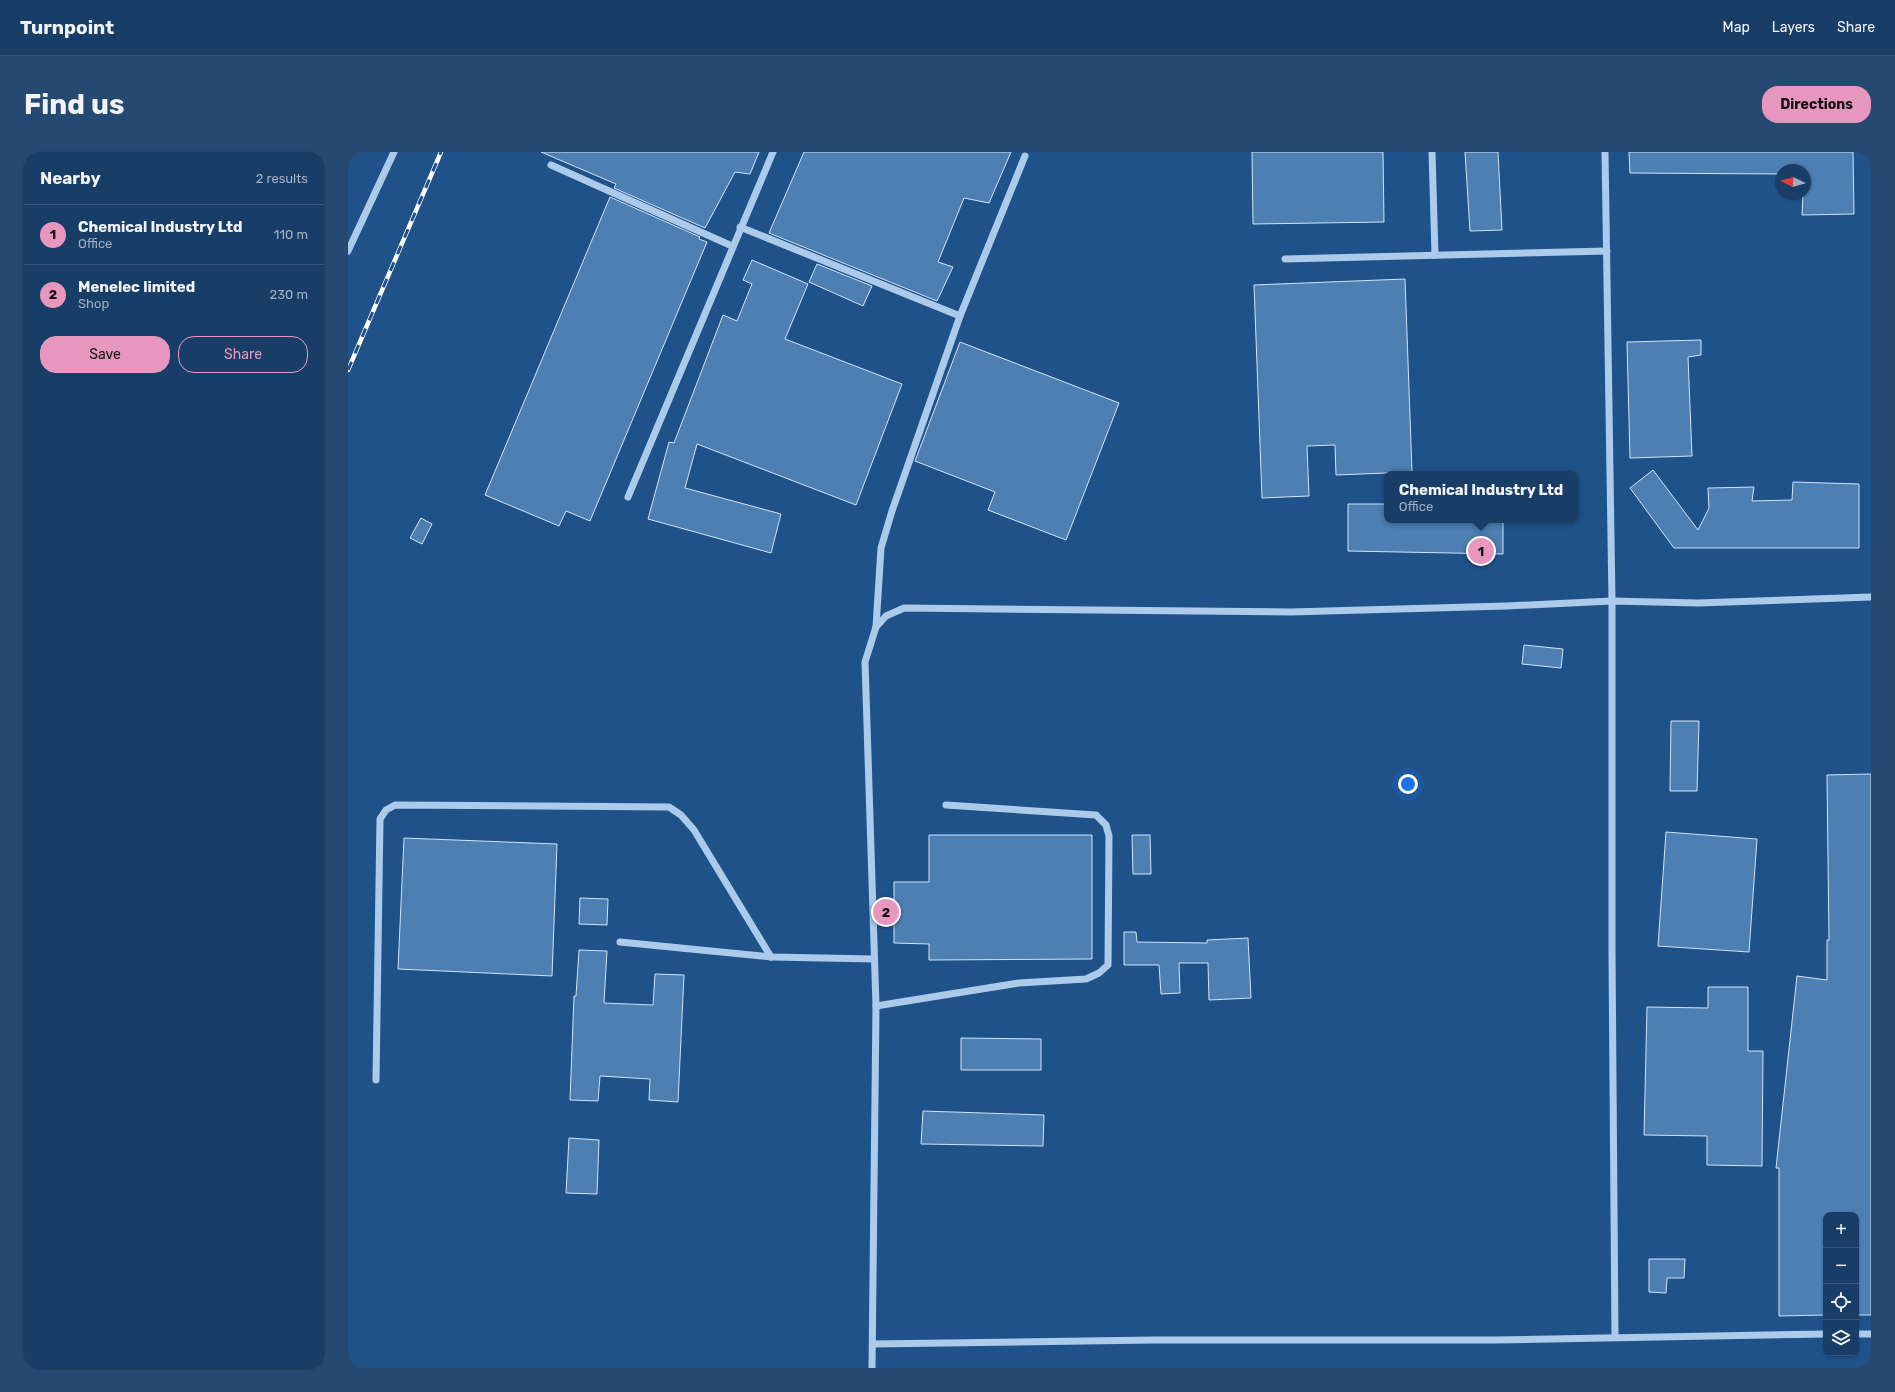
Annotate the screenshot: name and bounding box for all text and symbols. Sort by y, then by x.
text: Turnpoint [20,16,114,39]
text: Map [1723,19,1750,36]
text: Layers [1772,19,1815,36]
text: Share [1837,19,1875,36]
button: Directions [1762,86,1871,123]
text: Find us [24,88,124,121]
north arrow [1775,164,1811,200]
text: Nearby [40,168,101,188]
text: 2 results [256,171,308,186]
text: Chemical Industry Ltd [78,218,242,236]
text: 1 [50,227,56,242]
text: 110 m [274,227,308,242]
text: Office [78,236,112,251]
text: Menelec limited [78,278,195,296]
text: 2 [49,287,57,302]
text: 230 m [270,287,308,302]
text: Shop [78,296,109,311]
button: Save [40,336,170,373]
button: Share [178,336,308,373]
popup [1384,471,1578,523]
text: Chemical Industry Ltd [1399,481,1563,499]
text: Office [1399,499,1433,514]
pin: 1 [1468,536,1494,566]
your location [1398,774,1418,794]
pin: 2 [873,897,899,927]
map controls [1823,1212,1859,1356]
button: + [1823,1212,1859,1248]
button: − [1823,1248,1859,1284]
button: locate [1823,1284,1859,1320]
button: layers [1823,1320,1859,1356]

